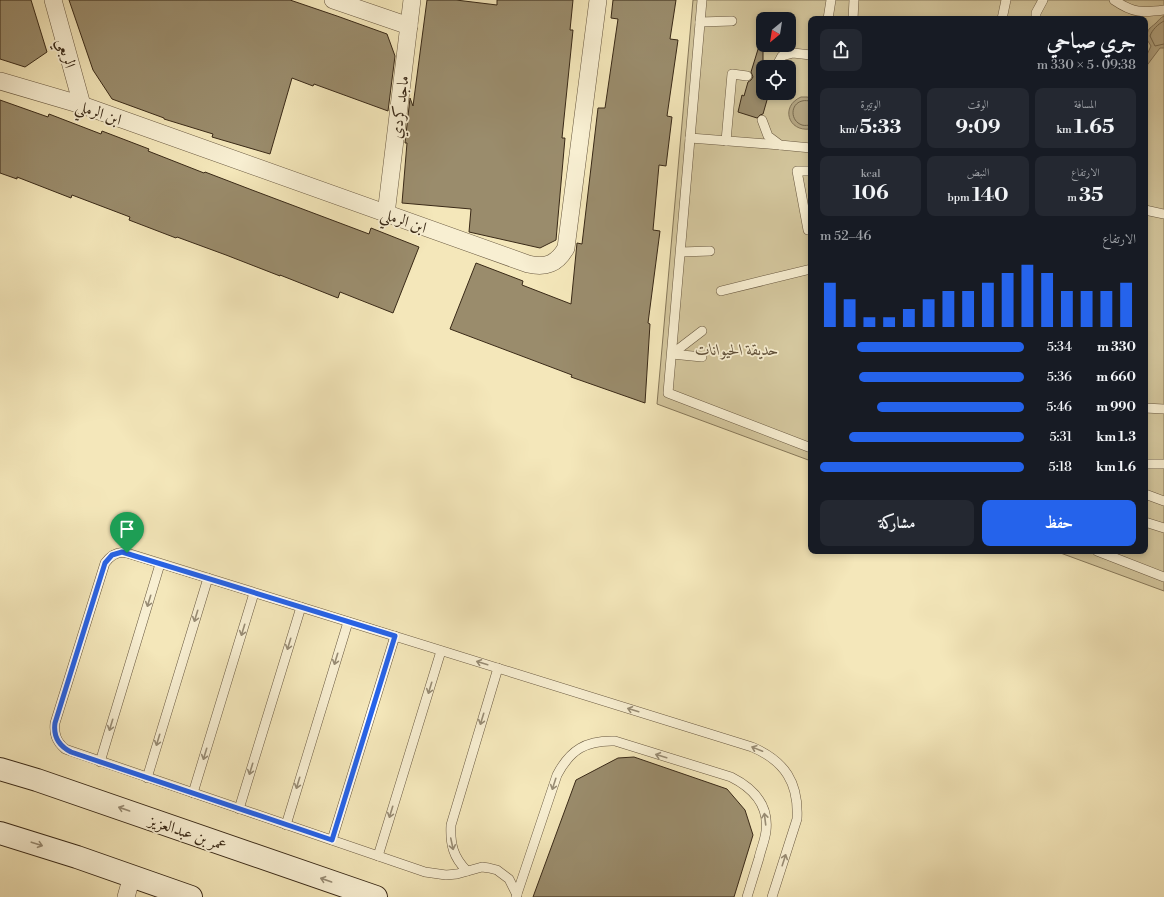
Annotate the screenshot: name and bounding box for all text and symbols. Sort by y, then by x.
north arrow [756,12,796,52]
map controls [756,12,796,100]
text: جري صباحي [1047,28,1136,55]
button: share [820,29,862,71]
street label: الربعي [47,36,80,72]
text: 09:38 · 5 × 330 m [1037,57,1136,73]
button: locate [756,60,796,100]
street label: ماجد كردي [386,74,416,140]
street label: ابن الرملي [71,96,124,135]
text: الوتيرة [861,98,881,112]
text: الوقت [967,98,989,112]
text: المسافة [1074,98,1097,112]
text: 5:33 [860,115,902,140]
text: 9:09 [955,115,1001,140]
text: 1.65 [1074,115,1114,140]
text: /km [840,123,860,137]
text: km [1056,123,1074,137]
text: النبض [967,166,989,180]
text: الارتفاع [1071,166,1100,180]
text: kcal [861,167,881,181]
text: 106 [853,181,889,206]
text: 140 [972,183,1009,208]
text: 35 [1079,183,1104,208]
text: bpm [947,191,972,205]
text: m [1067,191,1079,205]
street label: ابن الرملي [376,204,429,243]
text: 46–52 m [820,228,871,244]
text: الارتفاع [1102,231,1136,247]
text: 5:34 [1047,339,1072,355]
text: 330 m [1097,339,1136,355]
park label: حديقة الحيوانات [695,340,779,360]
text: 5:36 [1047,369,1072,385]
text: 660 m [1096,369,1136,385]
text: 5:46 [1046,399,1072,415]
text: 990 m [1096,399,1136,415]
text: 5:31 [1049,429,1072,445]
text: 1.3 km [1096,429,1136,445]
text: 5:18 [1049,459,1072,475]
text: 1.6 km [1096,459,1136,475]
button: مشاركة [820,500,974,546]
button: حفظ [982,500,1136,546]
pin [110,512,144,553]
icon: arrive [116,518,138,540]
one-way arrow [145,594,152,607]
one-way arrow [192,609,199,622]
one-way arrow [239,623,246,636]
one-way arrow [285,638,293,650]
one-way arrow [332,652,339,665]
one-way arrow [476,659,489,666]
one-way arrow [426,681,433,694]
one-way arrow [627,706,640,713]
one-way arrow [478,712,485,725]
one-way arrow [107,719,114,732]
one-way arrow [154,734,162,746]
one-way arrow [751,745,763,752]
one-way arrow [201,748,208,761]
one-way arrow [656,751,668,759]
one-way arrow [247,762,254,775]
one-way arrow [294,777,301,790]
one-way arrow [550,777,557,790]
one-way arrow [118,805,130,813]
one-way arrow [387,806,394,819]
street label: عمر بن عبدالعزيز [144,810,229,856]
one-way arrow [761,813,769,826]
one-way arrow [448,837,456,850]
one-way arrow [31,841,44,848]
one-way arrow [781,854,788,867]
one-way arrow [321,875,333,883]

